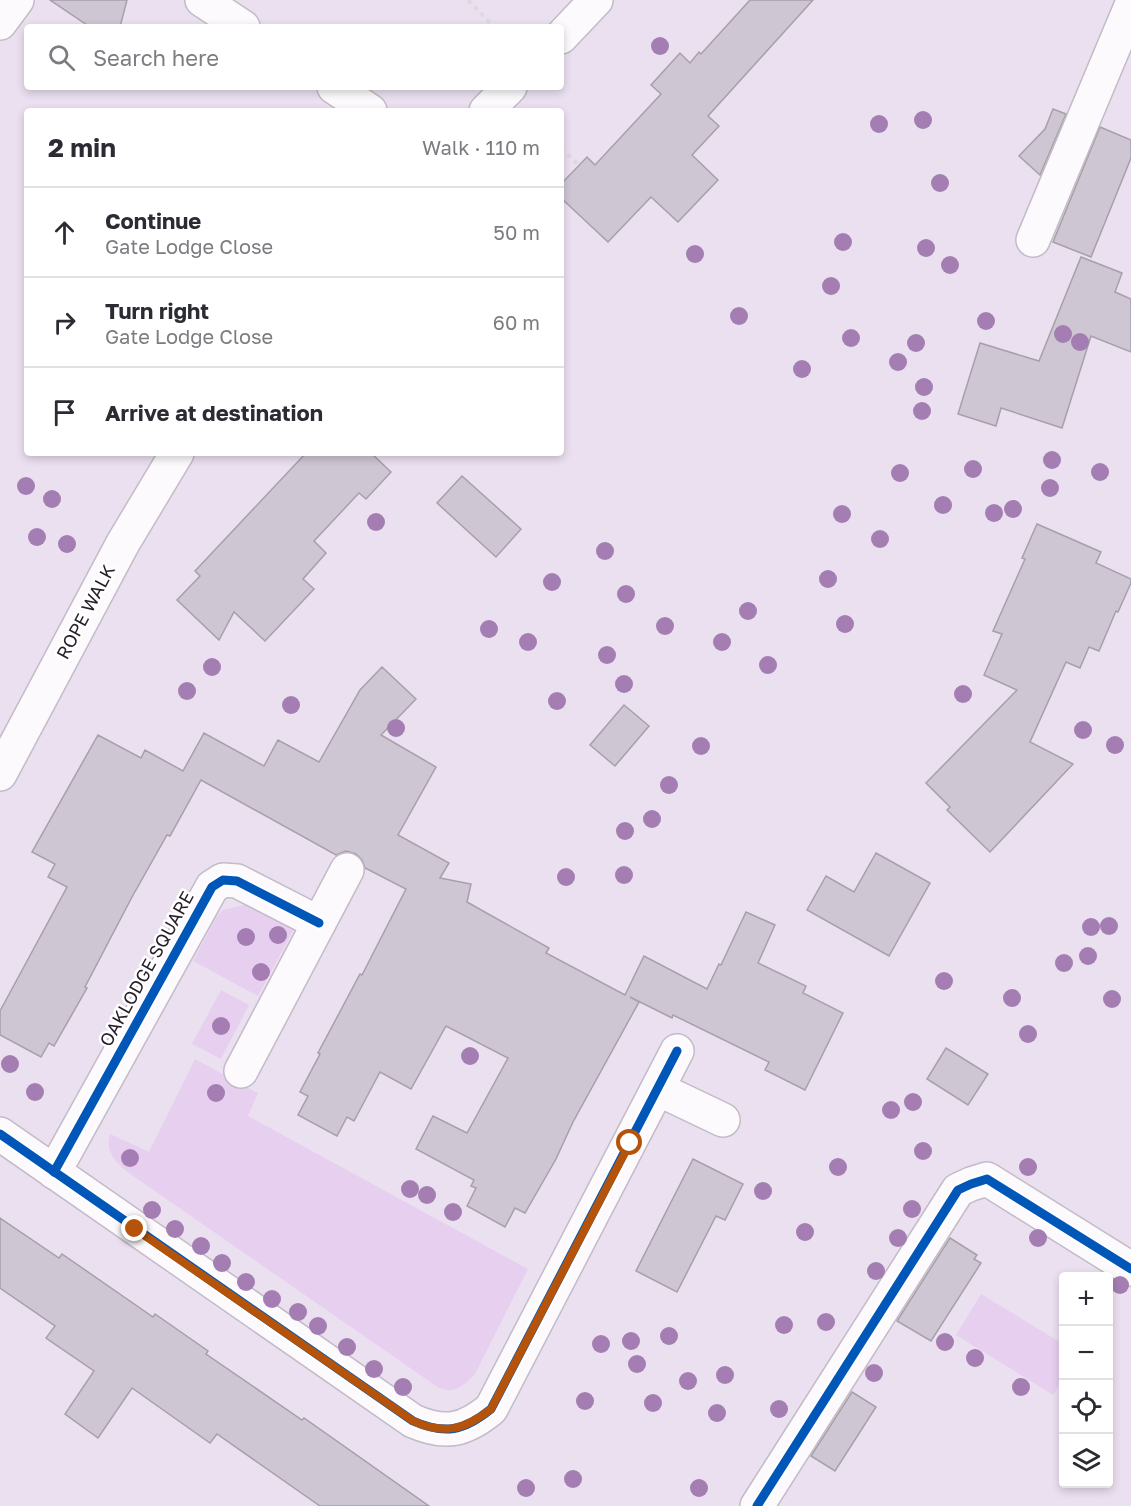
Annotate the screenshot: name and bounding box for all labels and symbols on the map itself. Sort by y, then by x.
street label: ROPE WALK [51,561,119,663]
street label: OAKLODGE SQUARE [94,887,198,1050]
route start [616,1129,642,1155]
route end [121,1215,147,1241]

